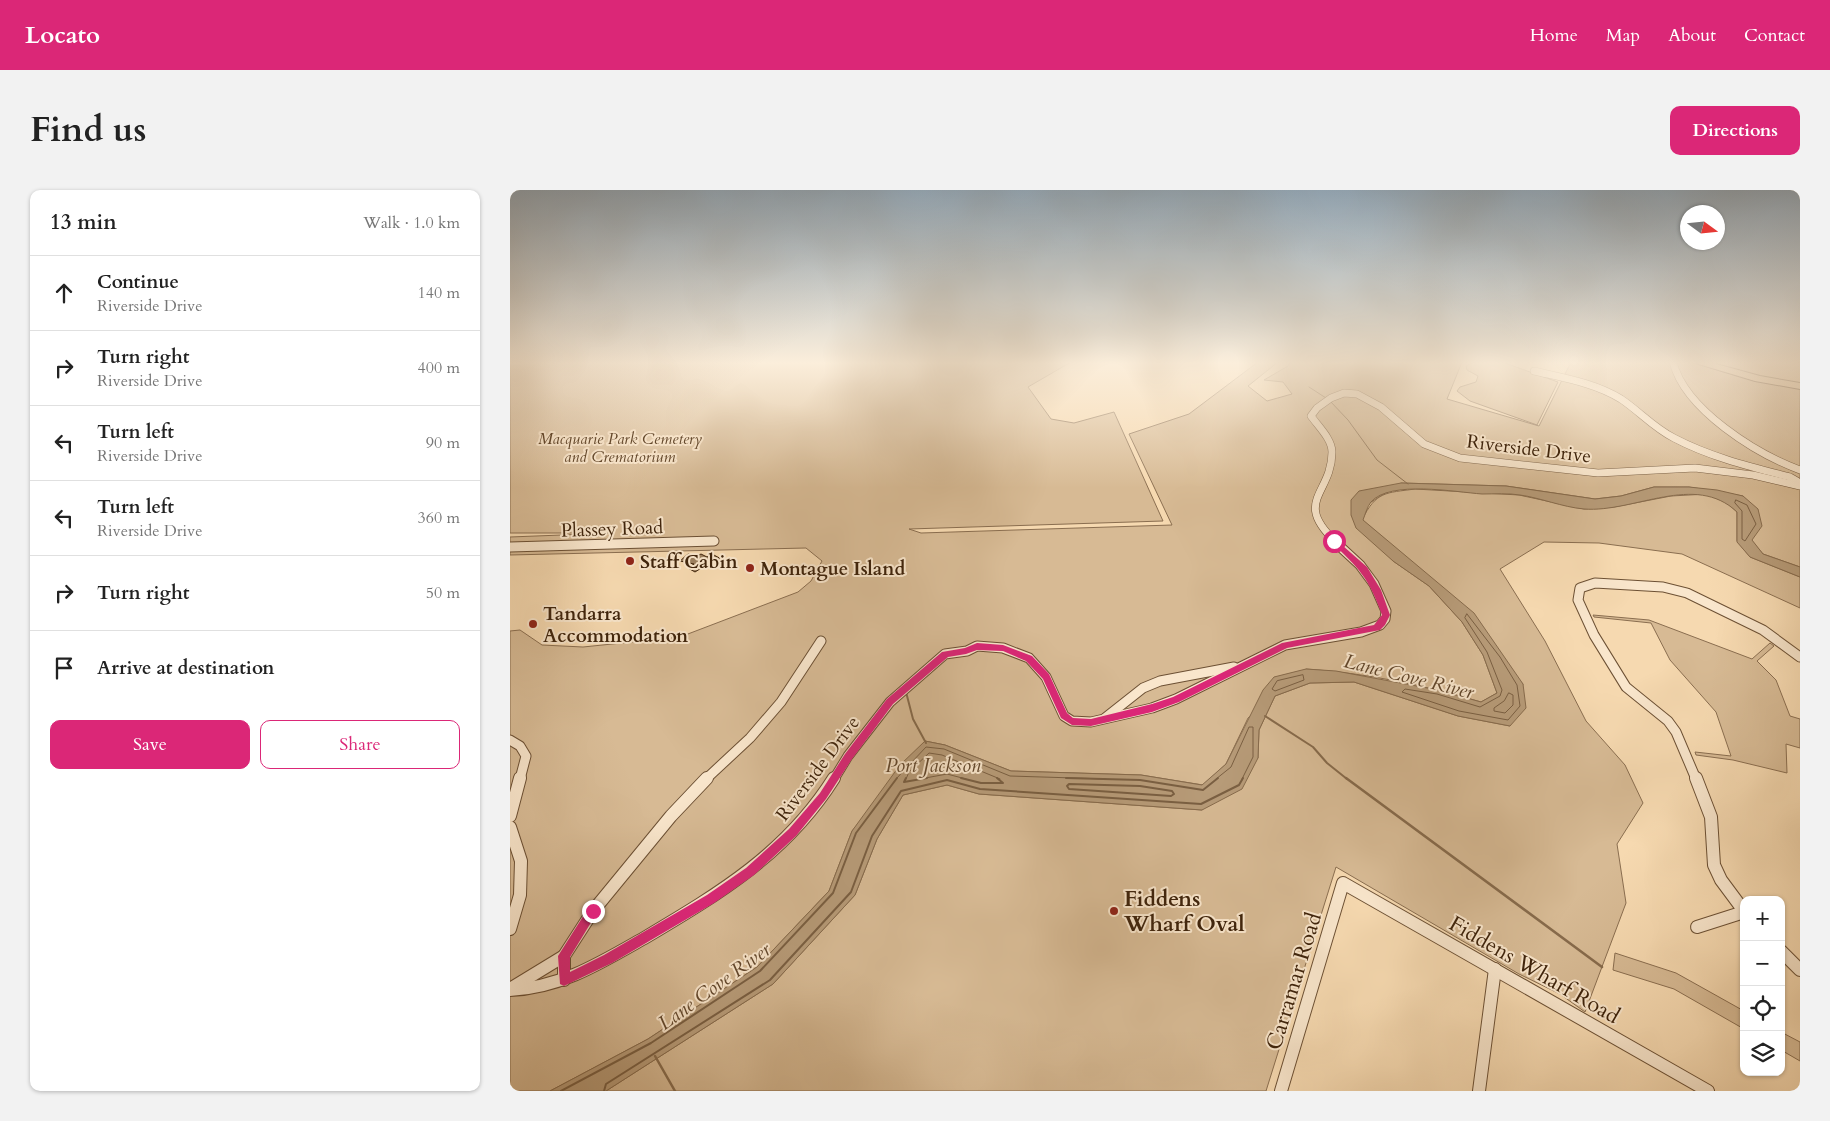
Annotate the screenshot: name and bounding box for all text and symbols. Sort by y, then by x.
text: Locato [25,19,100,52]
text: Home [1530,23,1578,48]
text: Map [1606,23,1640,48]
text: About [1668,23,1716,48]
text: Contact [1744,23,1805,48]
text: Find us [30,106,146,154]
button: Directions [1670,106,1800,155]
north arrow [1680,205,1725,250]
text: 13 min [50,208,117,237]
text: Walk · 1.0 km [363,212,460,234]
text: Continue [97,269,179,295]
icon: ahead [50,279,78,307]
text: 140 m [418,282,460,304]
text: Riverside Drive [97,295,202,317]
text: Turn right [97,344,189,370]
icon: right [50,354,78,382]
text: 400 m [418,357,460,379]
text: Riverside Drive [97,370,202,392]
text: Turn left [97,419,174,445]
park label: Macquarie Park Cemetery and Crematorium [538,428,702,468]
street label: Riverside Drive [1465,428,1593,470]
icon: left [50,429,78,457]
text: 90 m [426,432,460,454]
text: Riverside Drive [97,445,202,467]
text: Turn left [97,494,174,520]
icon: left [50,504,78,532]
text: 360 m [418,507,460,529]
street label: Plassey Road [560,514,664,544]
text: Riverside Drive [97,520,202,542]
route start [1323,530,1346,553]
place label: Staff Cabin [640,549,738,575]
marker: Staff Cabin [624,555,636,567]
place label: Montague Island [760,556,905,582]
marker: Montague Island [744,562,756,574]
icon: right [50,579,78,607]
text: Turn right [97,580,189,606]
text: 50 m [426,582,460,604]
place label: Tandarra Accommodation [543,601,689,649]
marker: Tandarra Accommodation [527,618,539,630]
water label: Lane Cove River [1341,647,1478,706]
icon: arrive [50,654,78,682]
text: Arrive at destination [97,655,274,681]
street label: Riverside Drive [770,711,866,826]
button: Save [50,720,250,769]
button: Share [260,720,460,769]
water label: Port Jackson [885,752,981,779]
place label: Fiddens Wharf Oval [1123,884,1245,939]
map controls [1740,896,1785,1076]
button: + [1740,896,1785,941]
route end [582,900,605,923]
marker: Fiddens Wharf Oval [1108,905,1120,917]
street label: Carramar Road [1259,909,1329,1054]
street label: Fiddens Wharf Road [1444,909,1626,1031]
water label: Lane Cove River [653,935,777,1036]
button: − [1740,941,1785,986]
button: locate [1740,986,1785,1031]
button: layers [1740,1031,1785,1076]

